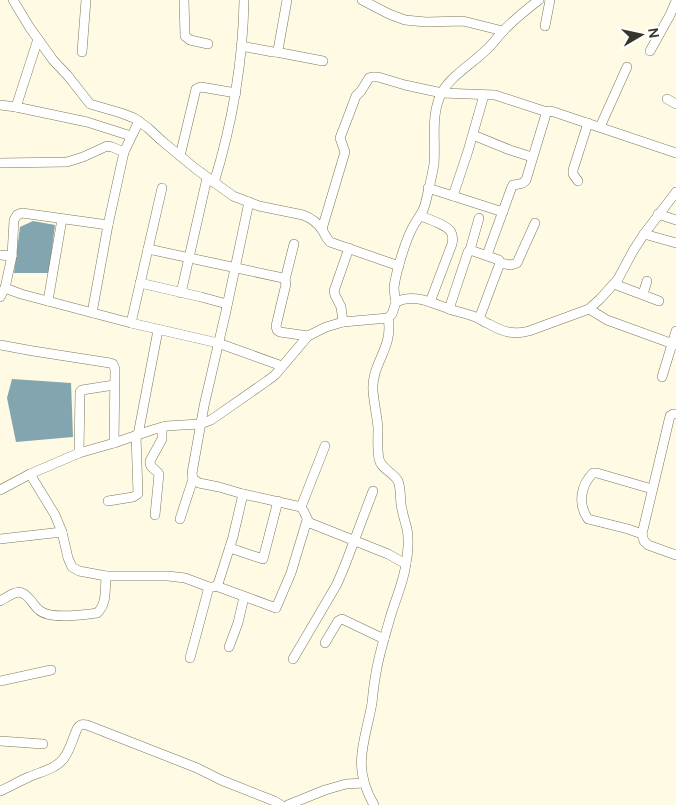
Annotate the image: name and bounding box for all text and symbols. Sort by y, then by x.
north arrow [616,10,666,60]
text: N [644,27,664,39]

